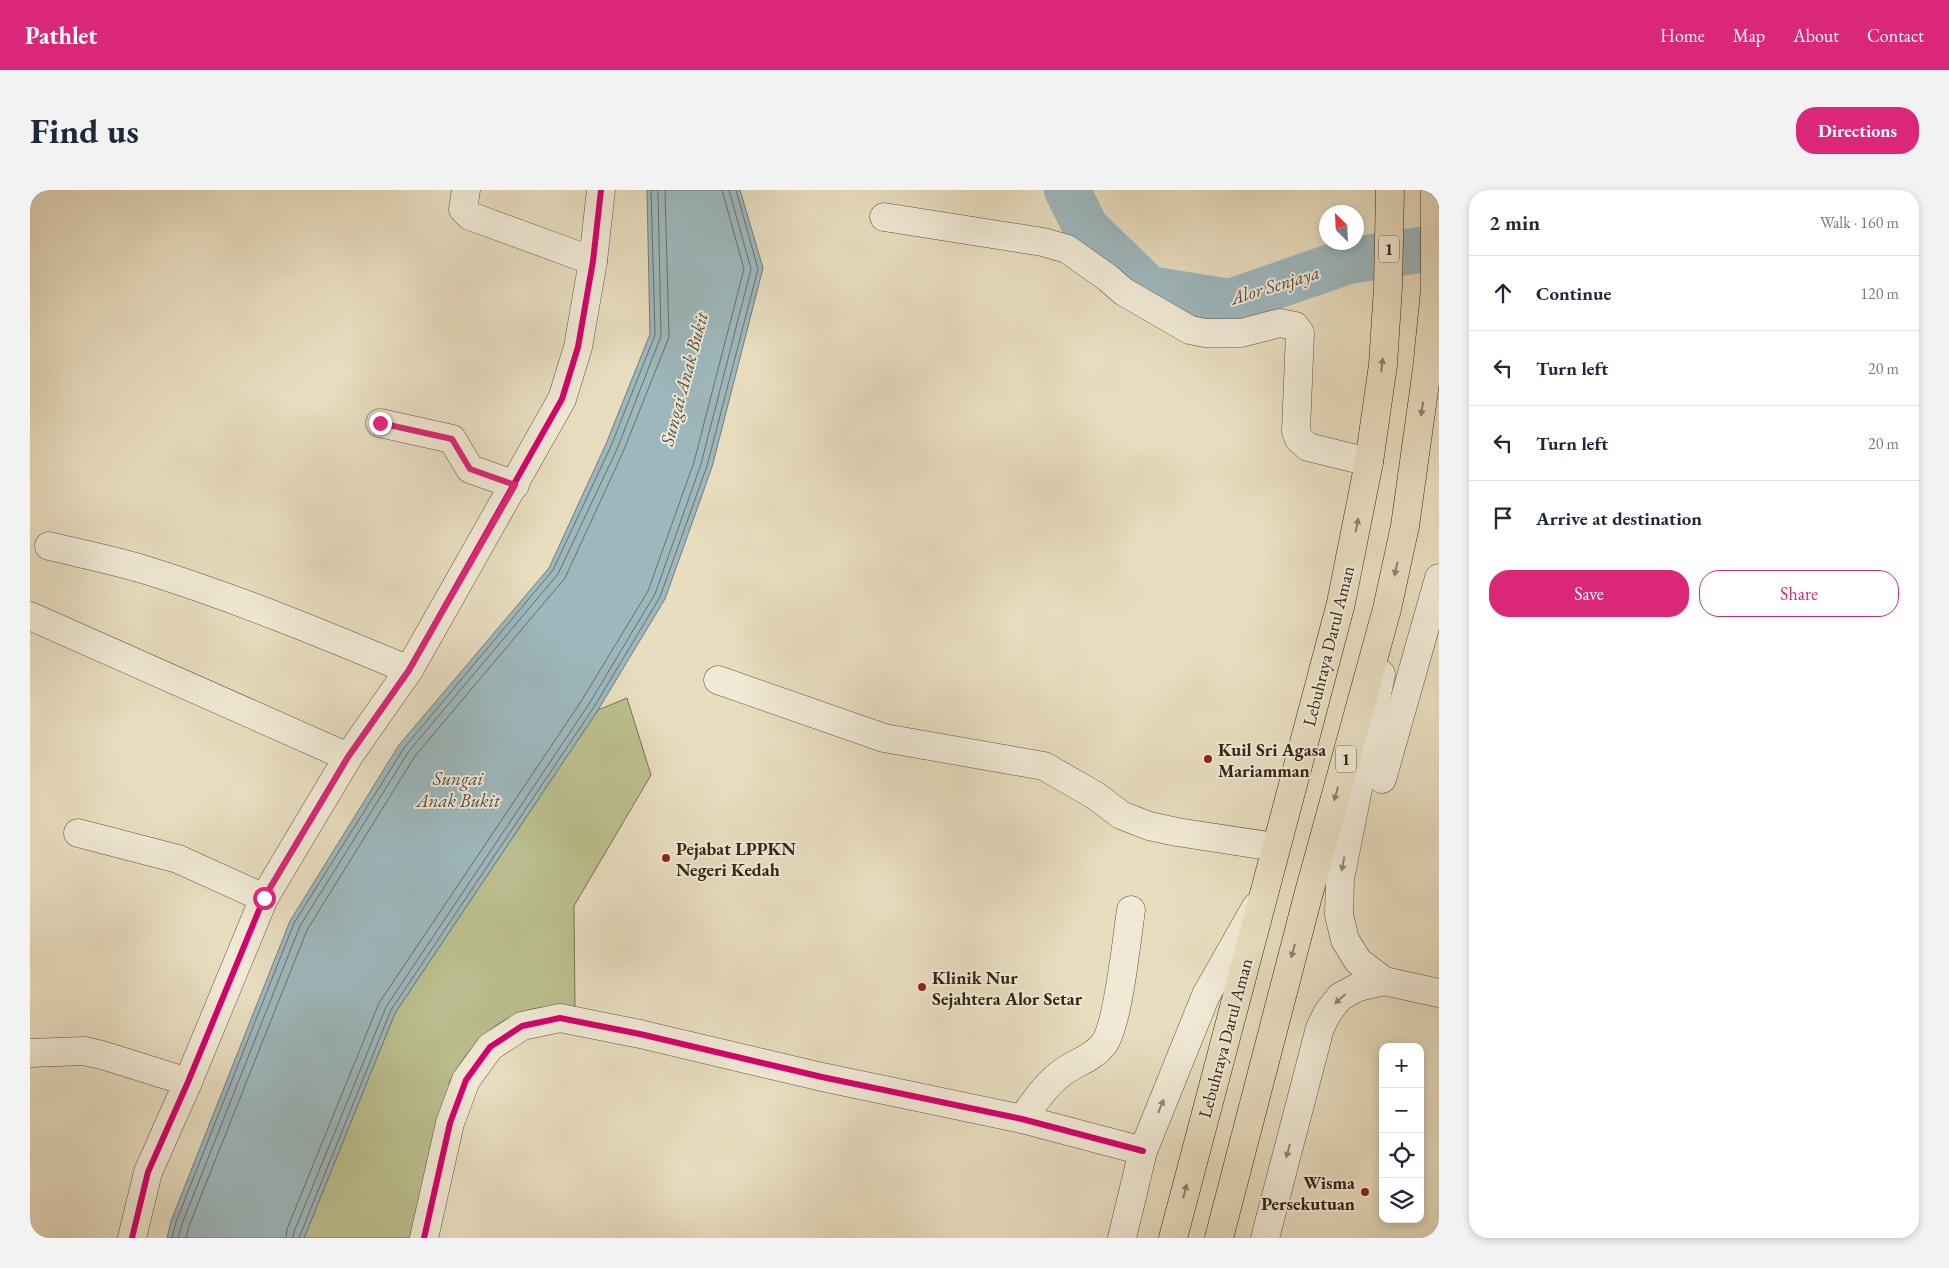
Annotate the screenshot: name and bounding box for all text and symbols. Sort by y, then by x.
text: Pathlet [25,20,97,51]
text: Home [1660,24,1705,47]
text: Map [1733,24,1765,47]
text: About [1793,24,1839,47]
text: Contact [1867,24,1924,47]
button: Directions [1796,107,1919,154]
text: Find us [30,108,139,153]
north arrow [1319,205,1364,250]
text: 2 min [1489,209,1540,236]
text: Walk · 160 m [1820,212,1899,233]
road number: 1 [1379,236,1399,262]
water label: Alor Senjaya [1225,260,1323,311]
icon: ahead [1489,279,1517,307]
text: Continue [1536,281,1611,306]
text: 120 m [1860,283,1899,304]
water label: Sungai Anak Bukit [654,308,714,450]
icon: left [1489,354,1517,382]
text: Turn left [1536,356,1608,381]
one-way arrow [1378,357,1386,373]
text: 20 m [1868,358,1899,379]
one-way arrow [1417,401,1425,417]
route end [369,412,392,435]
icon: left [1489,429,1517,457]
text: Turn left [1536,431,1608,456]
text: 20 m [1868,433,1899,454]
icon: arrive [1489,504,1517,532]
text: Arrive at destination [1536,506,1702,531]
one-way arrow [1353,518,1361,533]
one-way arrow [1391,562,1399,578]
street label: Lebuhraya Darul Aman [1297,563,1359,728]
button: Save [1489,570,1689,617]
button: Share [1699,570,1899,617]
place label: Kuil Sri Agasa Mariamman [1218,738,1326,782]
road number: 1 [1336,746,1356,772]
marker: Kuil Sri Agasa Mariamman [1202,753,1214,765]
water label: Sungai Anak Bukit [414,766,501,813]
one-way arrow [1332,787,1340,802]
place label: Pejabat LPPKN Negeri Kedah [676,837,796,881]
marker: Pejabat LPPKN Negeri Kedah [660,852,672,864]
one-way arrow [1338,856,1346,872]
route start [253,887,276,910]
one-way arrow [1289,943,1297,958]
street label: Lebuhraya Darul Aman [1193,955,1257,1120]
place label: Klinik Nur Sejahtera Alor Setar [932,966,1083,1010]
marker: Klinik Nur Sejahtera Alor Setar [916,981,928,993]
one-way arrow [1334,993,1346,1005]
map controls [1379,1043,1424,1223]
button: + [1379,1043,1424,1088]
button: − [1379,1088,1424,1133]
one-way arrow [1158,1099,1166,1113]
button: locate [1379,1133,1424,1178]
one-way arrow [1283,1143,1291,1158]
place label: Wisma Persekutuan [1261,1171,1355,1215]
button: layers [1379,1178,1424,1223]
one-way arrow [1181,1183,1189,1198]
marker: Wisma Persekutuan [1359,1186,1371,1198]

